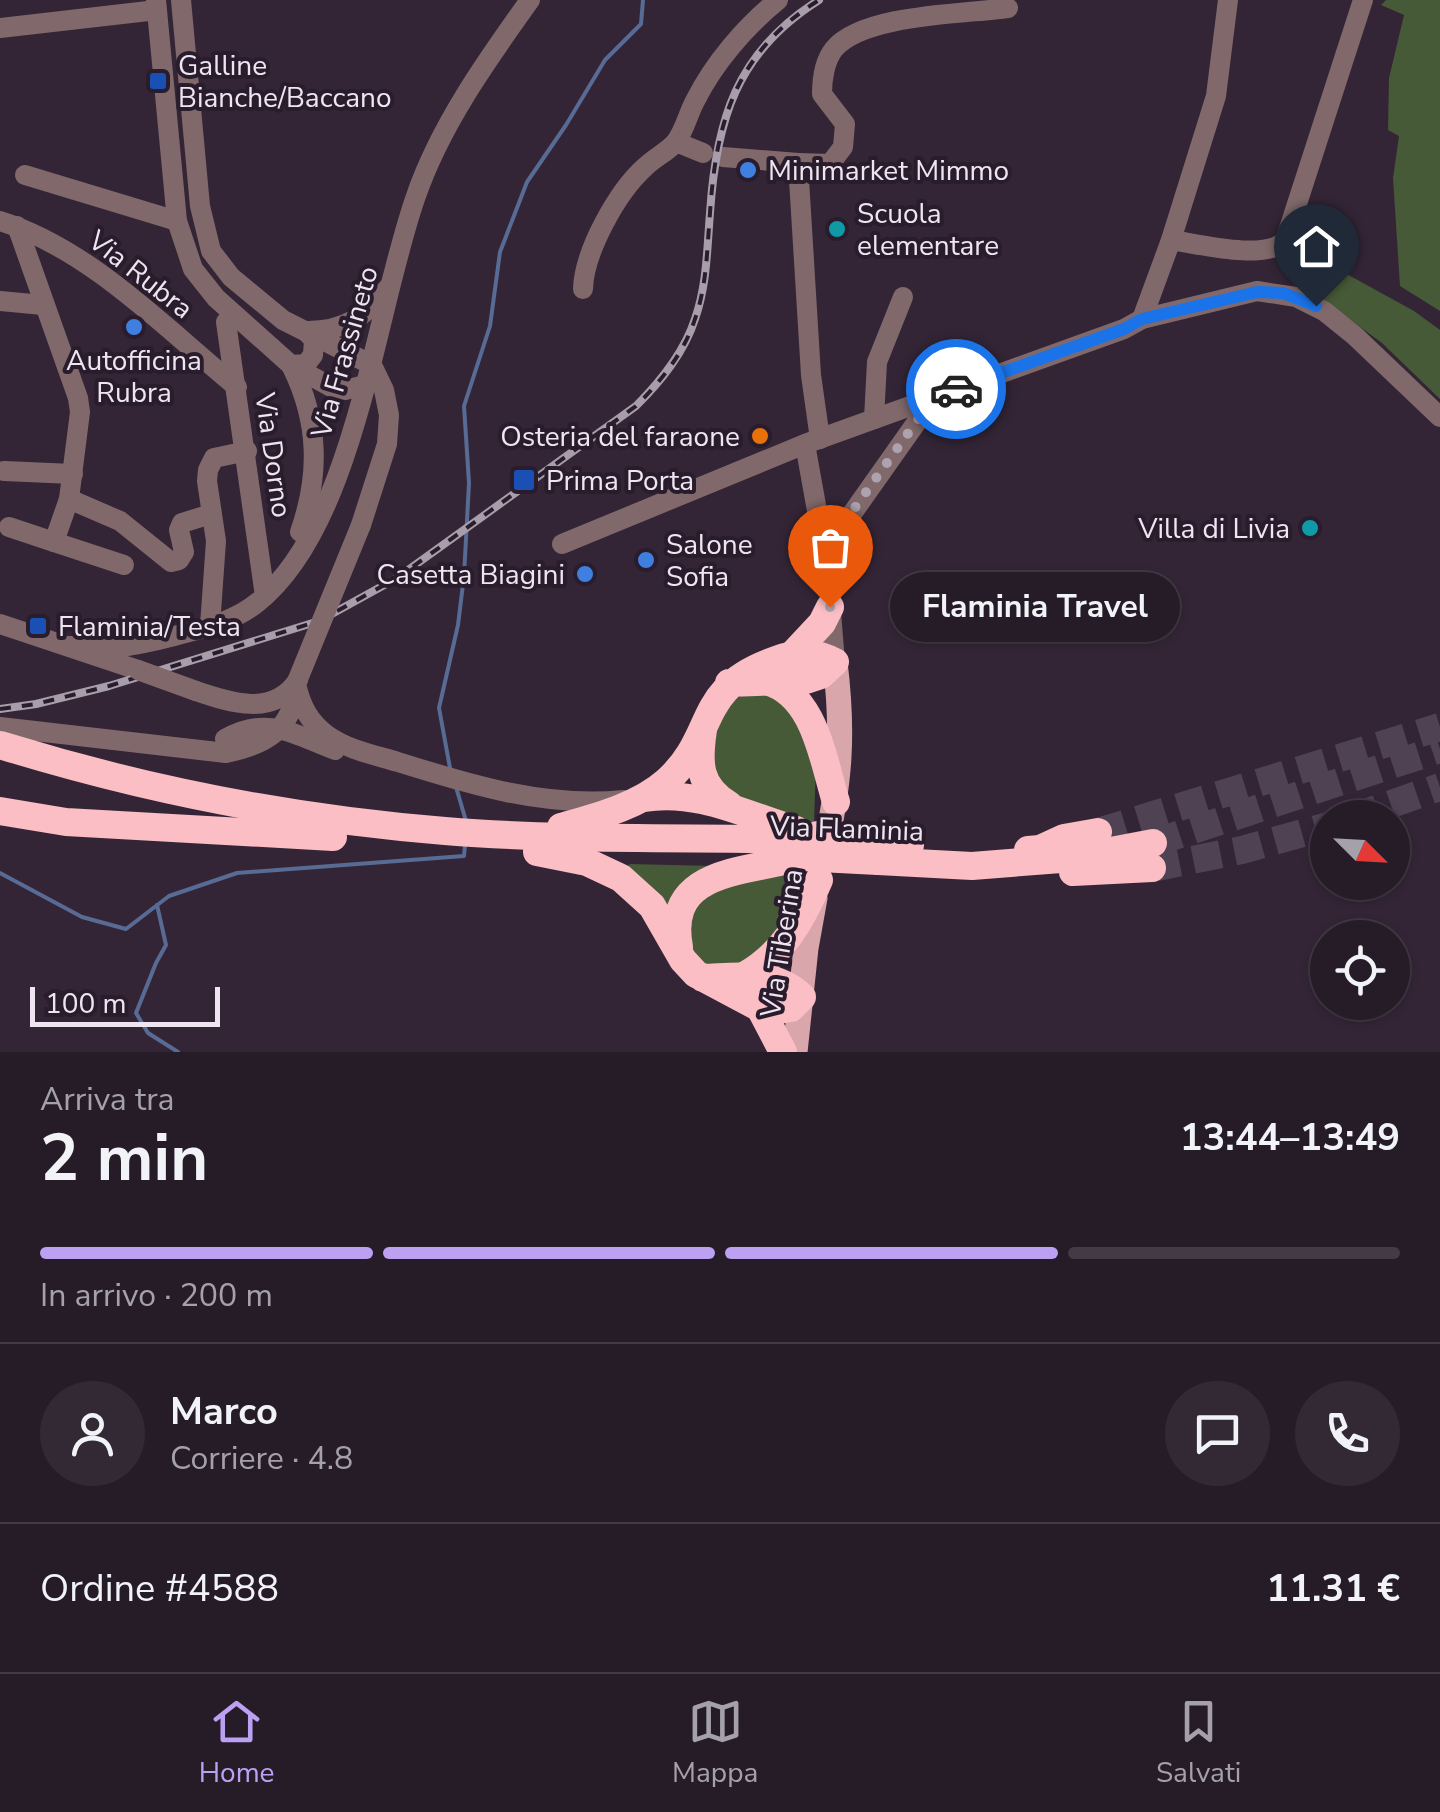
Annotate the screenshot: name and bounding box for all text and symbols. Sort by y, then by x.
place label: Galline Bianche/Baccano [178,47,392,117]
marker: Galline Bianche/Baccano [147,70,169,92]
place label: Minimarket Mimmo [768,152,1009,190]
marker: Minimarket Mimmo [737,159,759,181]
place label: Scuola elementare [857,195,999,265]
pin [1274,204,1359,307]
marker: Scuola elementare [826,218,848,240]
icon: home [1289,219,1344,274]
street label: Via Rubra [79,221,201,328]
street label: Via Frassineto [302,262,388,444]
marker: Autofficina Rubra [123,316,145,338]
courier [906,339,1006,439]
place label: Autofficina Rubra [66,342,202,412]
icon: car [929,362,984,417]
street label: Via Dorno [245,389,301,520]
place label: Osteria del faraone [500,418,740,456]
marker: Osteria del faraone [749,425,771,447]
place label: Prima Porta [546,462,694,500]
marker: Prima Porta [511,467,537,493]
pin [788,505,873,608]
place label: Villa di Livia [1137,510,1290,548]
marker: Villa di Livia [1299,517,1321,539]
icon: bag [803,520,858,575]
place label: Salone Sofia [666,526,753,596]
marker: Salone Sofia [635,549,657,571]
place label: Casetta Biagini [377,556,565,594]
marker: Casetta Biagini [574,563,596,585]
callout: Flaminia Travel [890,572,1180,642]
text: Flaminia Travel [922,585,1148,628]
place label: Flaminia/Testa [58,608,241,646]
marker: Flaminia/Testa [27,615,49,637]
north arrow [1310,800,1410,900]
map controls [1310,800,1410,1020]
street label: Via Flaminia [768,807,925,851]
street label: Via Tiberina [751,866,812,1021]
button: locate [1310,920,1410,1020]
scale bar [30,982,220,1026]
text: 100 m [45,985,127,1023]
text: Arriva tra [40,1078,174,1121]
text: 13:44–13:49 [1180,1112,1400,1163]
text: 2 min [40,1114,208,1203]
text: In arrivo · 200 m [40,1274,273,1317]
button: person [40,1381,145,1486]
button: chat [1165,1381,1270,1486]
button: phone [1295,1381,1400,1486]
text: Marco [170,1386,278,1437]
text: Corriere · 4.8 [170,1437,353,1480]
text: Ordine #4588 [40,1563,279,1614]
text: 11.31 € [1266,1563,1400,1614]
tab: Home [199,1694,275,1792]
tab: Mappa [672,1694,758,1792]
tab: Salvati [1156,1694,1241,1792]

